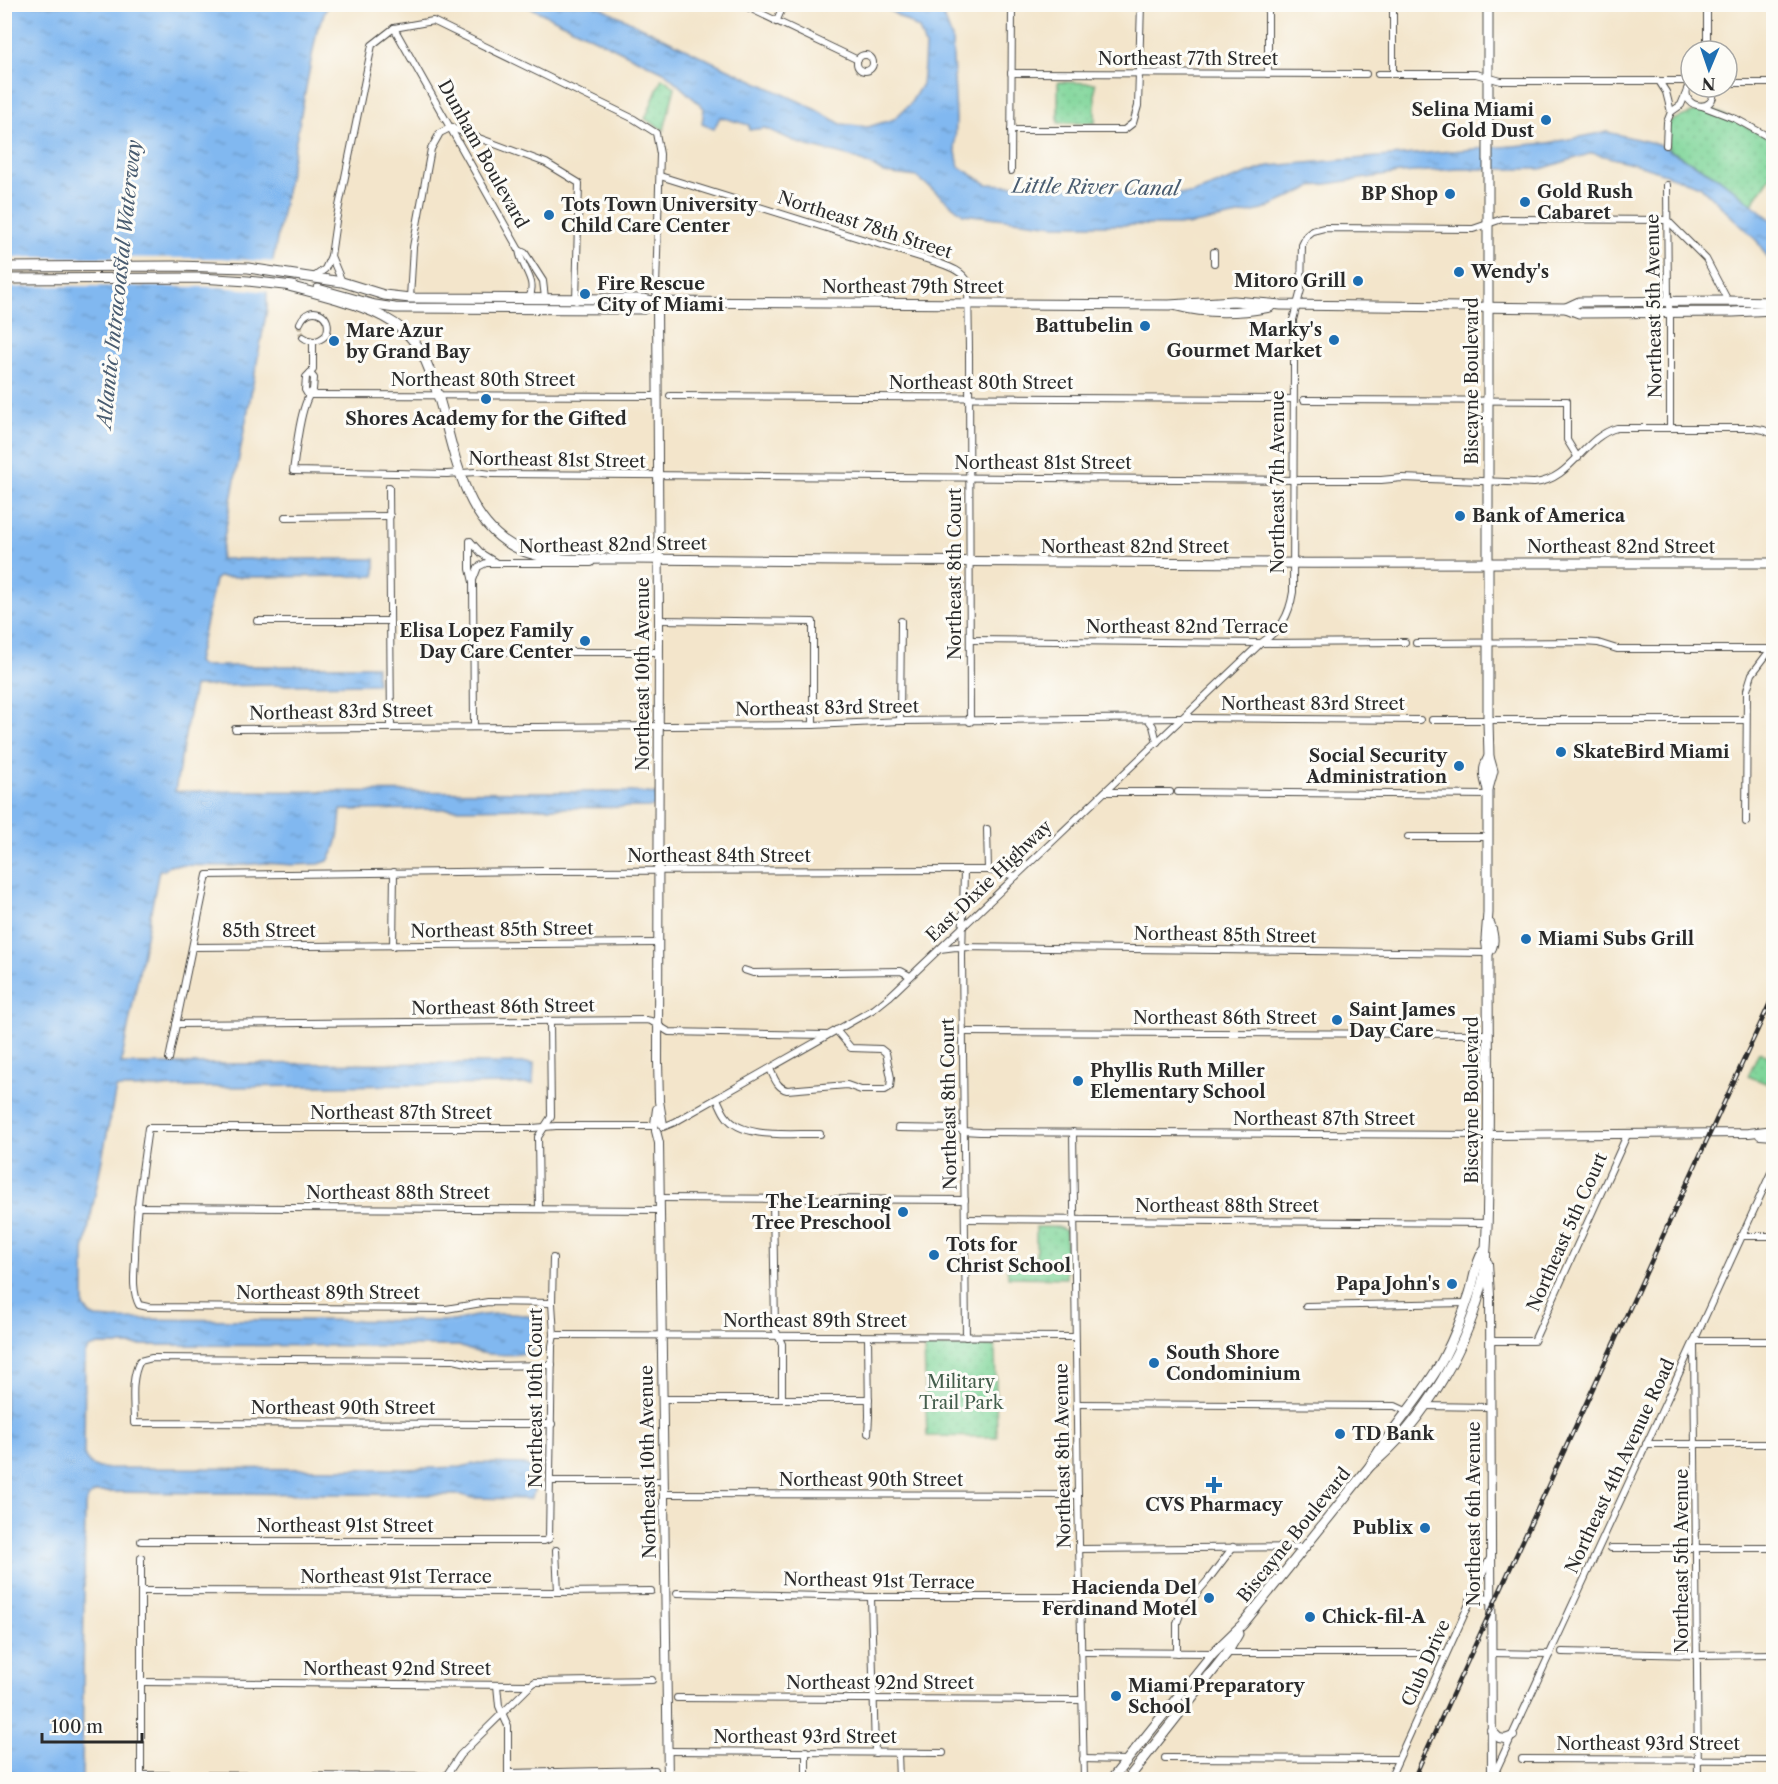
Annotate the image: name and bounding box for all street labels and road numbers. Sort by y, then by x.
street label: Northeast 77th Street [1098,48,1279,70]
street label: Dunham Boulevard [433,76,533,232]
street label: Northeast 78th Street [775,186,956,264]
street label: Northeast 5th Avenue [1641,214,1667,398]
street label: Northeast 79th Street [822,276,1005,298]
street label: Biscayne Boulevard [1461,297,1483,465]
street label: Northeast 80th Street [391,369,576,391]
street label: Northeast 80th Street [889,372,1074,394]
street label: Northeast 7th Avenue [1267,390,1289,574]
street label: Northeast 81st Street [468,447,646,473]
street label: Northeast 81st Street [954,452,1132,474]
street label: Northeast 8th Court [944,487,966,660]
street label: Northeast 82nd Street [519,532,708,558]
street label: Northeast 82nd Street [1041,536,1230,558]
street label: Northeast 82nd Street [1527,536,1716,558]
street label: Northeast 10th Avenue [632,577,654,771]
street label: Northeast 82nd Terrace [1086,616,1288,638]
street label: Northeast 83rd Street [1221,693,1406,715]
street label: Northeast 83rd Street [735,695,920,721]
street label: Northeast 83rd Street [249,699,434,725]
street label: East Dixie Highway [922,815,1057,947]
street label: Northeast 84th Street [627,845,811,867]
street label: Northeast 85th Street [410,917,594,943]
street label: 85th Street [222,920,317,942]
street label: Northeast 85th Street [1133,922,1317,948]
street label: Northeast 86th Street [411,994,596,1020]
street label: Northeast 86th Street [1133,1007,1318,1029]
street label: Biscayne Boulevard [1461,1016,1483,1184]
street label: Northeast 8th Court [936,1017,962,1190]
street label: Northeast 87th Street [310,1102,493,1124]
street label: Northeast 87th Street [1233,1108,1416,1130]
street label: Northeast 5th Court [1522,1149,1612,1315]
street label: Northeast 88th Street [306,1182,491,1204]
street label: Northeast 88th Street [1135,1195,1320,1217]
street label: Northeast 89th Street [236,1282,421,1304]
street label: Northeast 10th Court [525,1307,547,1488]
street label: Northeast 89th Street [723,1310,908,1332]
street label: Northeast 4th Avenue Road [1560,1355,1680,1577]
street label: Northeast 8th Avenue [1050,1363,1076,1549]
street label: Northeast 10th Avenue [635,1365,661,1559]
street label: Northeast 90th Street [251,1397,436,1419]
street label: Northeast 6th Avenue [1463,1421,1485,1607]
street label: Biscayne Boulevard [1233,1463,1355,1607]
street label: Northeast 90th Street [779,1469,964,1491]
street label: Northeast 5th Avenue [1671,1469,1693,1653]
street label: Northeast 91st Street [256,1515,434,1537]
street label: Northeast 91st Terrace [300,1566,492,1588]
street label: Northeast 91st Terrace [783,1568,975,1594]
street label: Club Drive [1397,1616,1455,1710]
street label: Northeast 92nd Street [303,1658,492,1680]
street label: Northeast 92nd Street [786,1672,975,1694]
street label: Northeast 93rd Street [713,1726,897,1748]
street label: Northeast 93rd Street [1556,1733,1740,1755]

